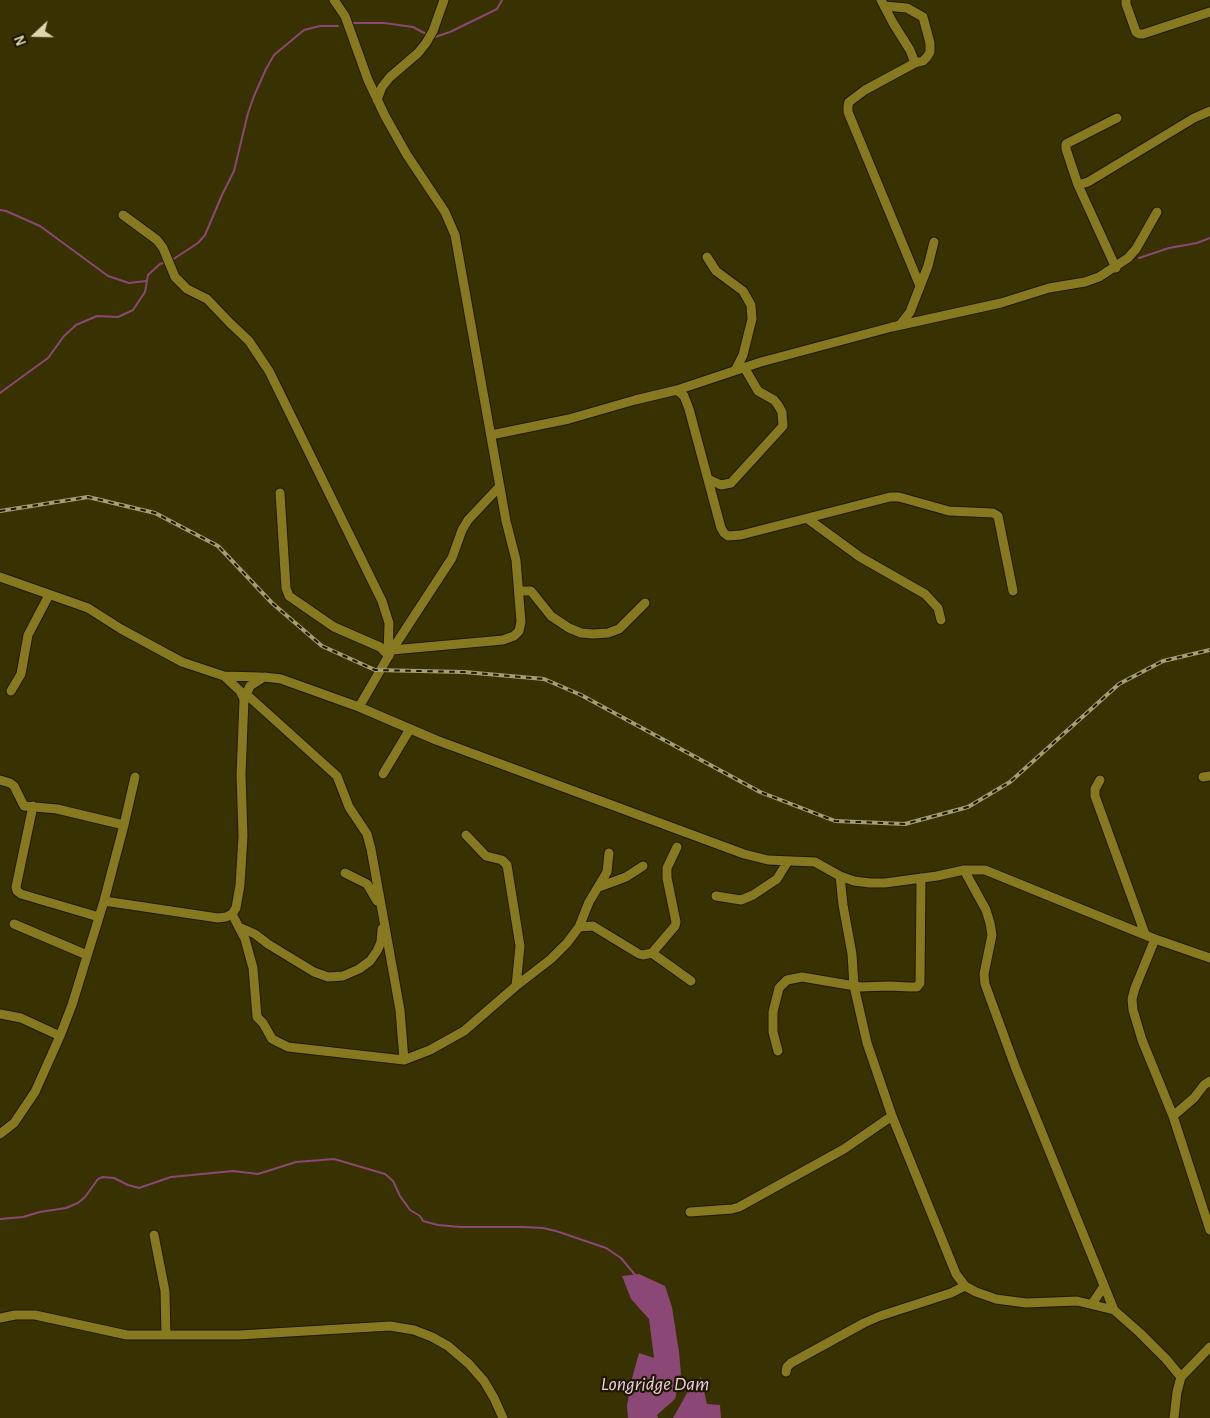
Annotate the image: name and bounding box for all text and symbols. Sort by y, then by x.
north arrow [10,10,60,60]
text: N [13,33,29,47]
water label: Longridge Dam [601,1372,709,1396]

